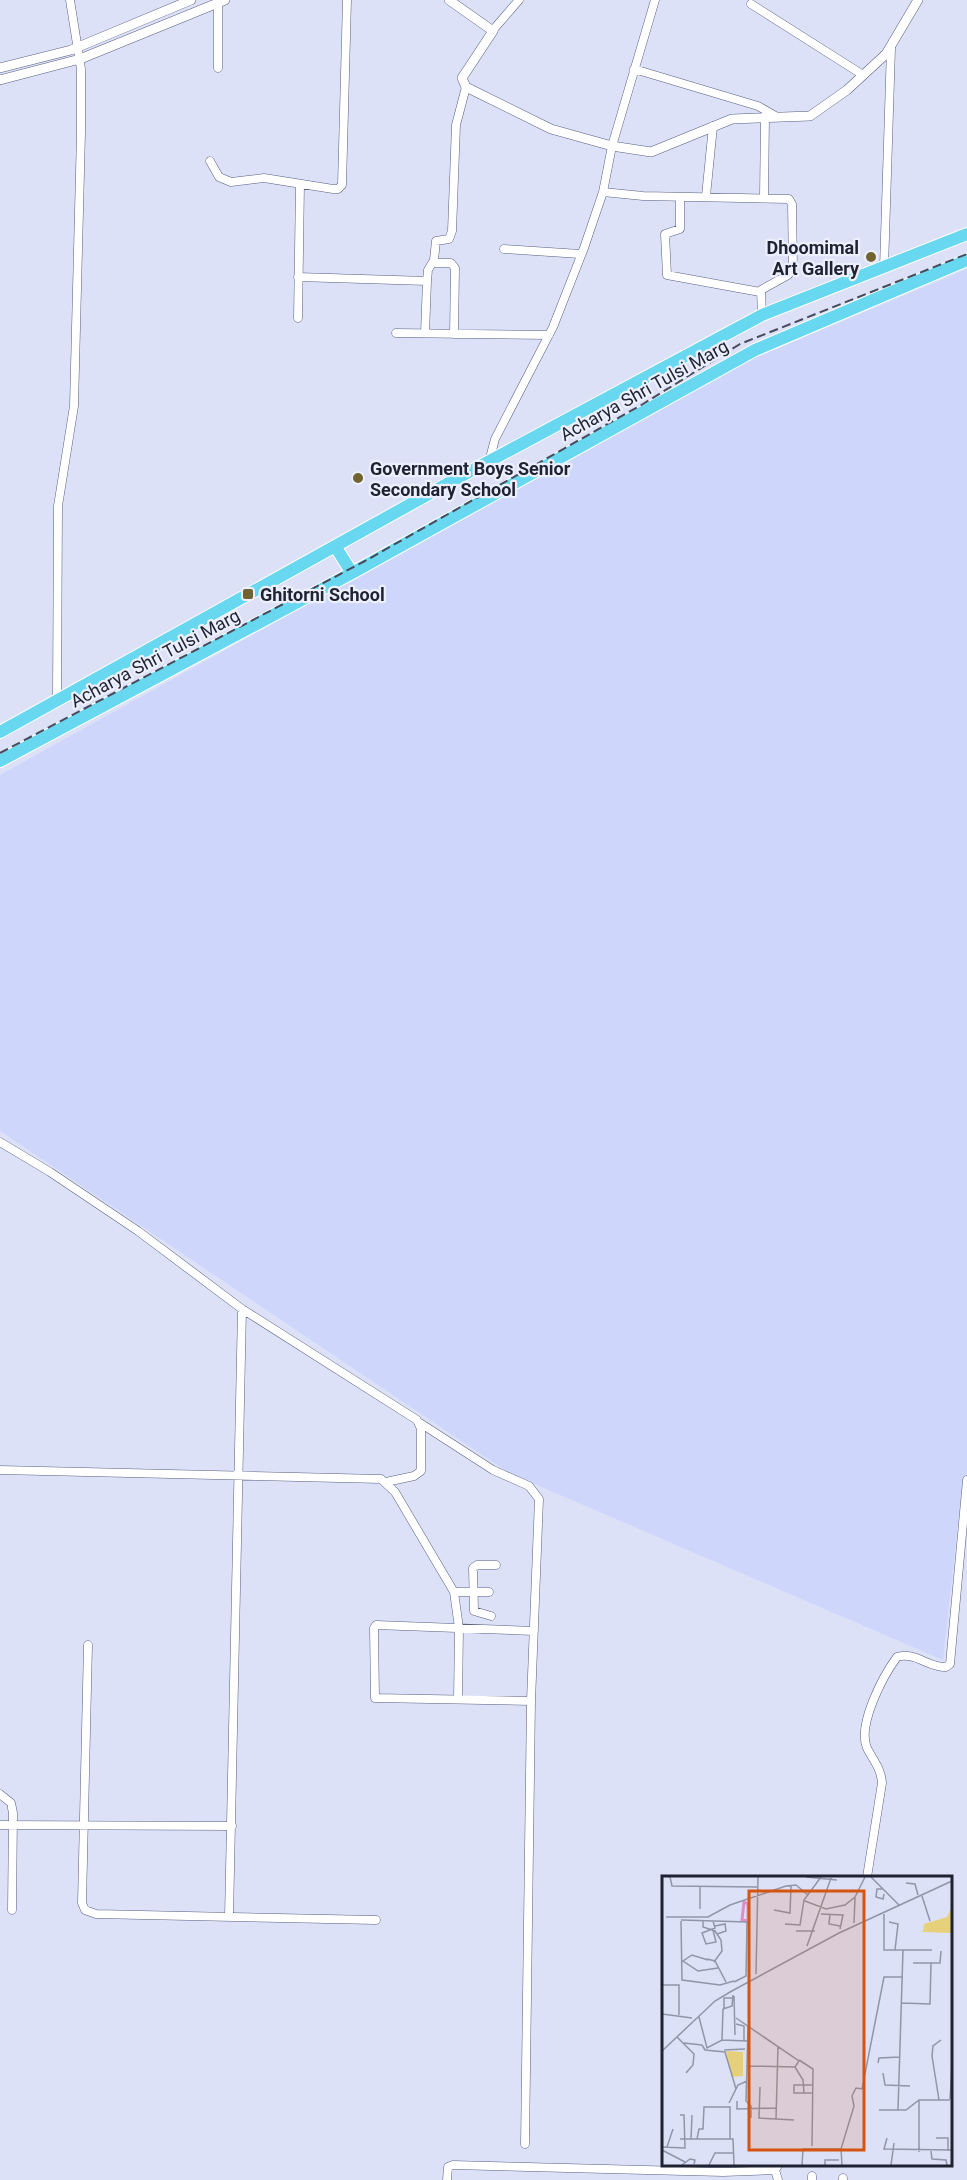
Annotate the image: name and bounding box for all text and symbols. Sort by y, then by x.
place label: Dhoomimal Art Gallery [767,237,860,279]
marker: Dhoomimal Art Gallery [864,250,878,264]
street label: Acharya Shri Tulsi Marg [556,335,732,445]
place label: Government Boys Senior Secondary School [370,458,571,500]
marker: Government Boys Senior Secondary School [351,471,365,485]
place label: Ghitorni School [260,584,385,605]
marker: Ghitorni School [241,587,255,601]
street label: Acharya Shri Tulsi Marg [67,604,243,712]
inset map [662,1876,952,2165]

